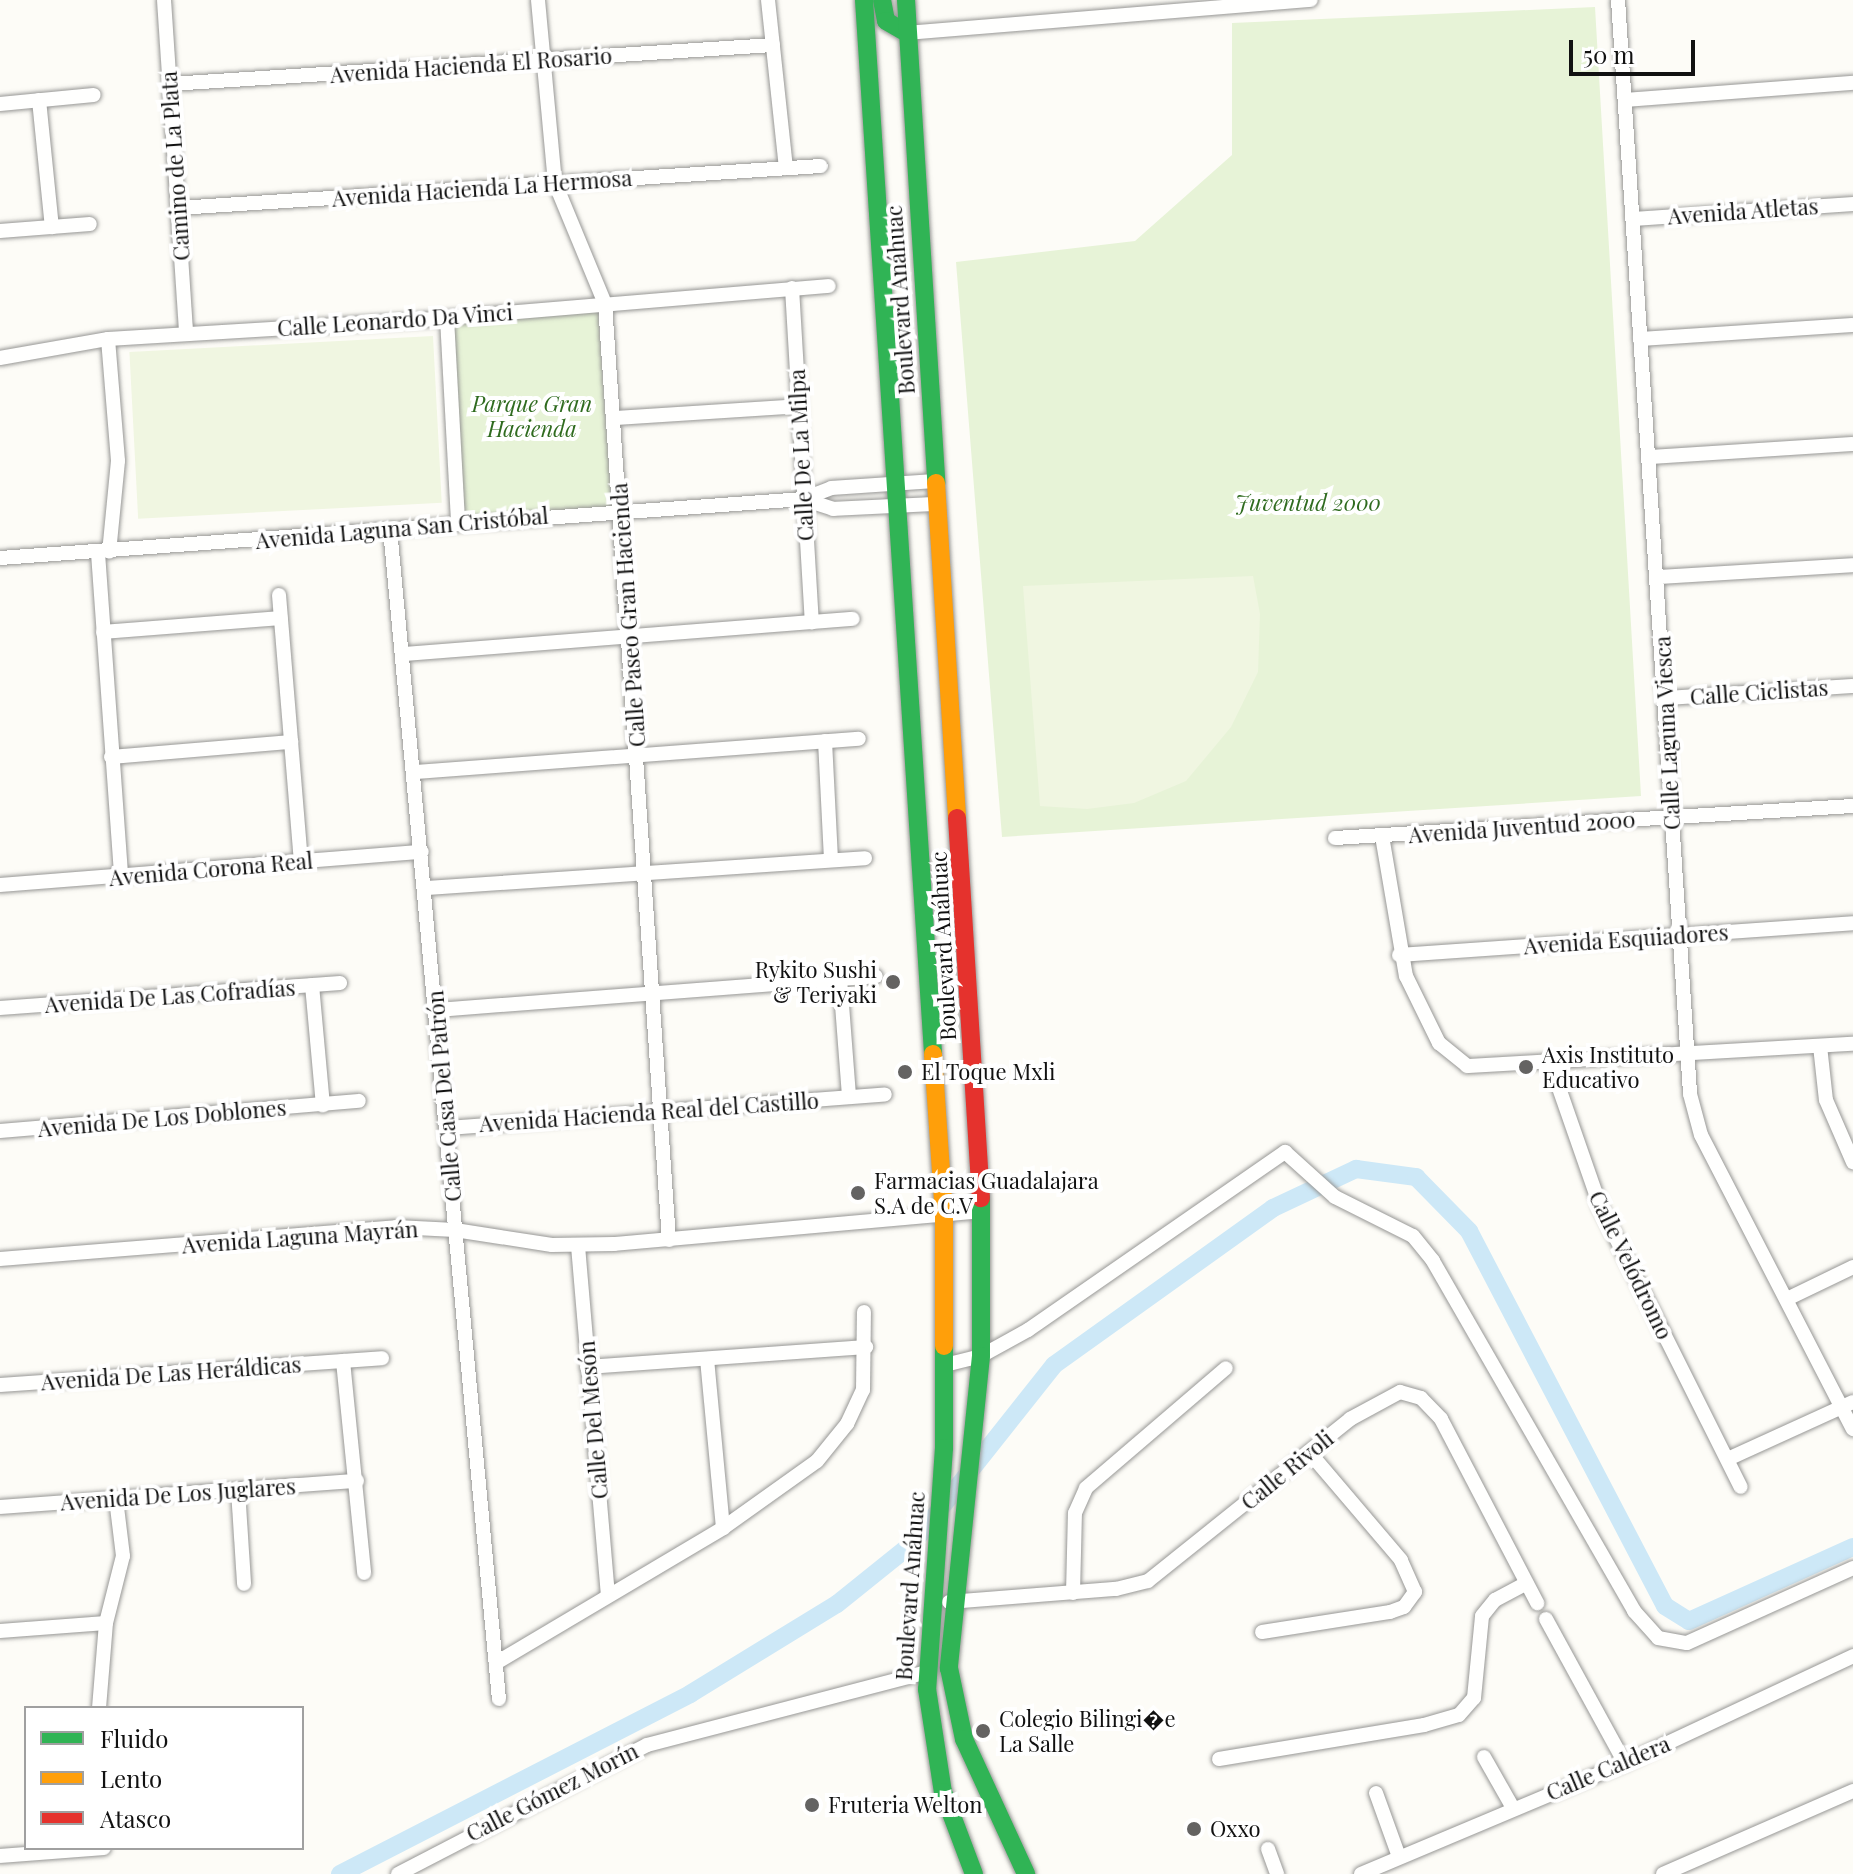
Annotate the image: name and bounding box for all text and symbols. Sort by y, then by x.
scale bar [1573,24,1699,74]
text: 50 m [1583,38,1635,70]
street label: Avenida Hacienda El Rosario [329,42,613,88]
street label: Camino de La Plata [155,70,195,262]
street label: Avenida Hacienda La Hermosa [331,164,633,212]
street label: Avenida Atletas [1666,193,1820,229]
street label: Boulevard Anáhuac [880,204,920,396]
street label: Calle Leonardo Da Vinci [276,299,514,341]
street label: Calle De La Milpa [783,368,819,542]
park label: Parque Gran Hacienda [472,390,592,442]
street label: Calle Paseo Gran Hacienda [606,482,650,748]
park label: Juventud 2000 [1235,490,1381,516]
street label: Avenida Laguna San Cristóbal [254,502,550,554]
street label: Calle Laguna Viesca [1649,635,1685,831]
street label: Calle Ciclistas [1689,674,1829,710]
street label: Avenida Juventud 2000 [1407,806,1637,848]
street label: Avenida Corona Real [108,847,314,891]
street label: Boulevard Anáhuac [925,850,961,1042]
street label: Avenida Esquiadores [1523,919,1729,959]
place label: Rykito Sushi & Teriyaki [755,956,877,1008]
marker: Rykito Sushi & Teriyaki [884,973,902,991]
street label: Avenida De Las Cofradías [44,974,296,1018]
street label: Calle Casa Del Patrón [422,989,466,1203]
place label: Axis Instituto Educativo [1542,1041,1674,1092]
marker: Axis Instituto Educativo [1517,1058,1535,1076]
place label: El Toque Mxli [921,1059,1056,1085]
marker: El Toque Mxli [896,1063,914,1081]
street label: Avenida Hacienda Real del Castillo [478,1087,820,1137]
street label: Avenida De Los Doblones [37,1094,287,1142]
place label: Farmacias Guadalajara S.A de C.V [874,1167,1099,1218]
marker: Farmacias Guadalajara S.A de C.V [849,1184,867,1202]
street label: Calle Velódromo [1583,1186,1679,1344]
street label: Avenida Laguna Mayrán [181,1216,419,1258]
street label: Calle Del Mesón [573,1340,613,1500]
street label: Avenida De Las Heráldicas [40,1351,302,1395]
street label: Calle Rivoli [1236,1425,1338,1515]
street label: Avenida De Los Juglares [59,1473,297,1515]
street label: Boulevard Anáhuac [890,1490,930,1682]
place label: Colegio Bilingi�e La Salle [999,1705,1176,1756]
legend [24,1706,304,1850]
text: Fluido [100,1722,168,1754]
marker: Colegio Bilingi�e La Salle [974,1722,992,1740]
street label: Calle Caldera [1542,1730,1674,1806]
street label: Calle Gómez Morín [462,1737,642,1847]
text: Lento [100,1762,162,1794]
place label: Fruteria Welton [828,1792,983,1818]
marker: Fruteria Welton [803,1796,821,1814]
text: Atasco [100,1802,171,1834]
place label: Oxxo [1210,1816,1261,1842]
marker: Oxxo [1185,1820,1203,1838]

